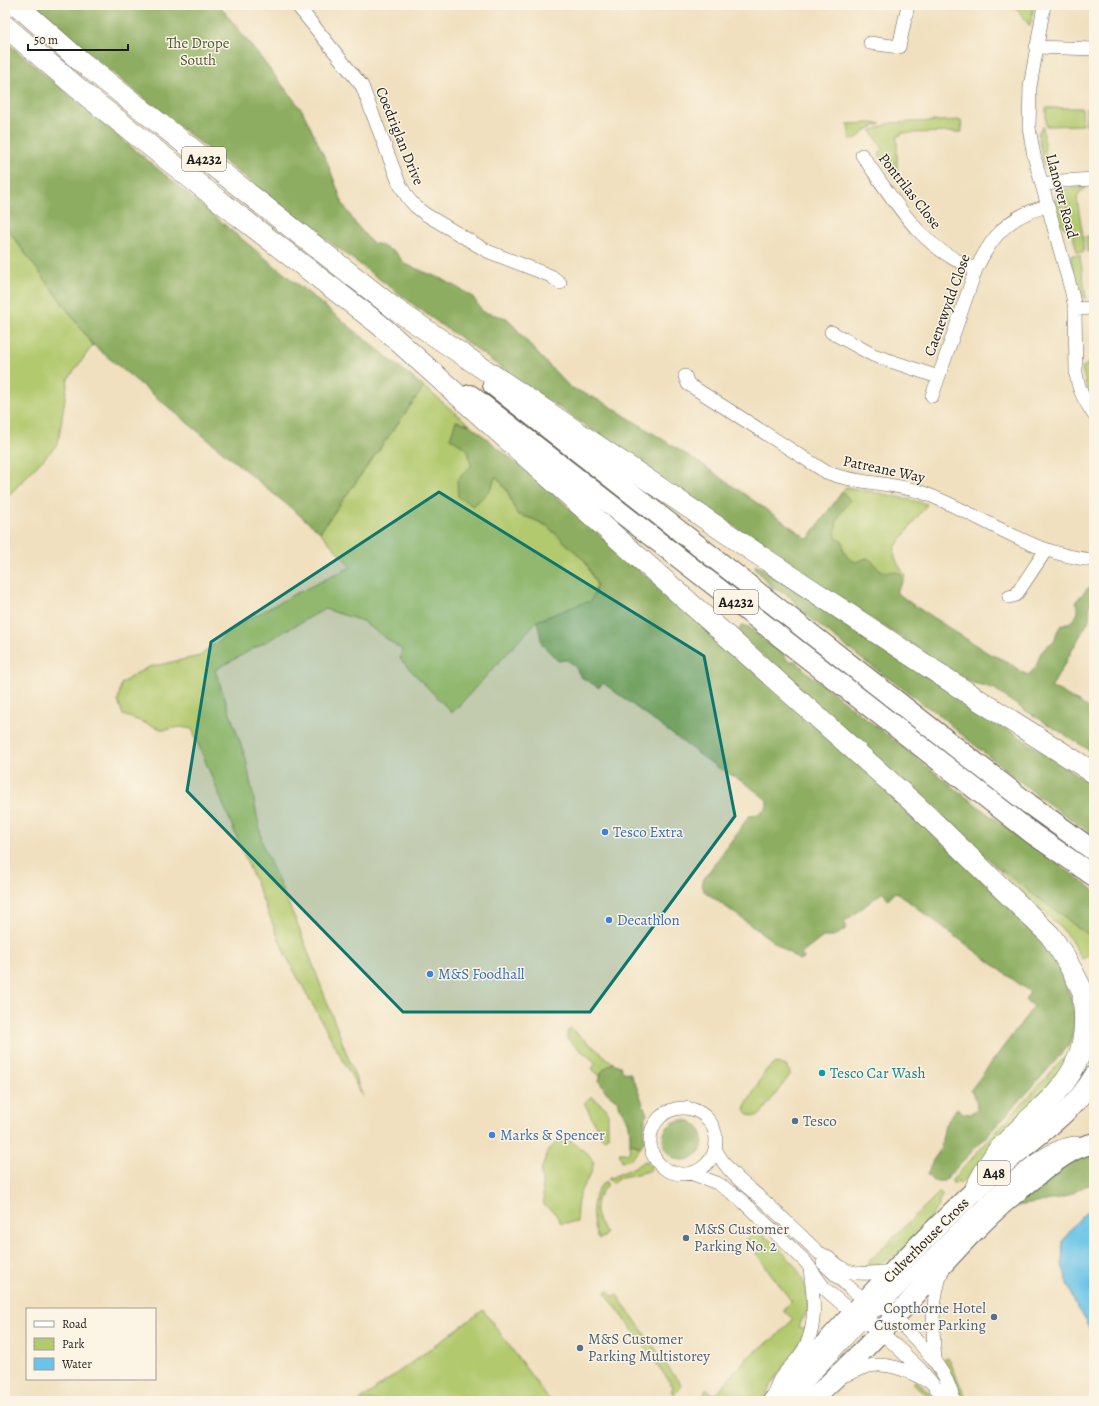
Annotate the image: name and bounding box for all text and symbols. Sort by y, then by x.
scale bar [28,26,128,52]
text: 50 m [34,32,58,48]
park label: The Drope South [167,33,230,70]
street label: Coedriglan Drive [371,84,429,188]
road number: A4232 [182,147,226,171]
street label: Pontrilas Close [874,149,946,233]
street label: Llanover Road [1041,151,1083,241]
street label: Caenewydd Close [919,251,975,359]
street label: Patreane Way [841,451,927,488]
road number: A4232 [714,590,758,614]
place label: Tesco Extra [613,822,683,842]
marker: Tesco Extra [600,827,610,837]
place label: Decathlon [617,910,680,930]
marker: Decathlon [604,915,614,925]
place label: M&S Foodhall [438,964,525,984]
marker: M&S Foodhall [425,969,435,979]
place label: Tesco Car Wash [830,1063,926,1083]
marker: Tesco Car Wash [817,1068,827,1078]
place label: Tesco [803,1111,837,1131]
marker: Tesco [790,1116,800,1126]
place label: Marks & Spencer [500,1125,605,1145]
marker: Marks & Spencer [487,1130,497,1140]
road number: A48 [978,1161,1010,1185]
street label: Culverhouse Cross [879,1193,973,1287]
place label: M&S Customer Parking No. 2 [694,1219,789,1256]
marker: M&S Customer Parking No. 2 [681,1233,691,1243]
place label: Copthorne Hotel Customer Parking [874,1298,986,1335]
legend [26,1308,156,1380]
marker: Copthorne Hotel Customer Parking [989,1312,999,1322]
text: Road [62,1316,88,1332]
place label: M&S Customer Parking Multistorey [588,1329,710,1366]
text: Park [62,1336,85,1352]
marker: M&S Customer Parking Multistorey [575,1343,585,1353]
text: Water [61,1356,92,1372]

